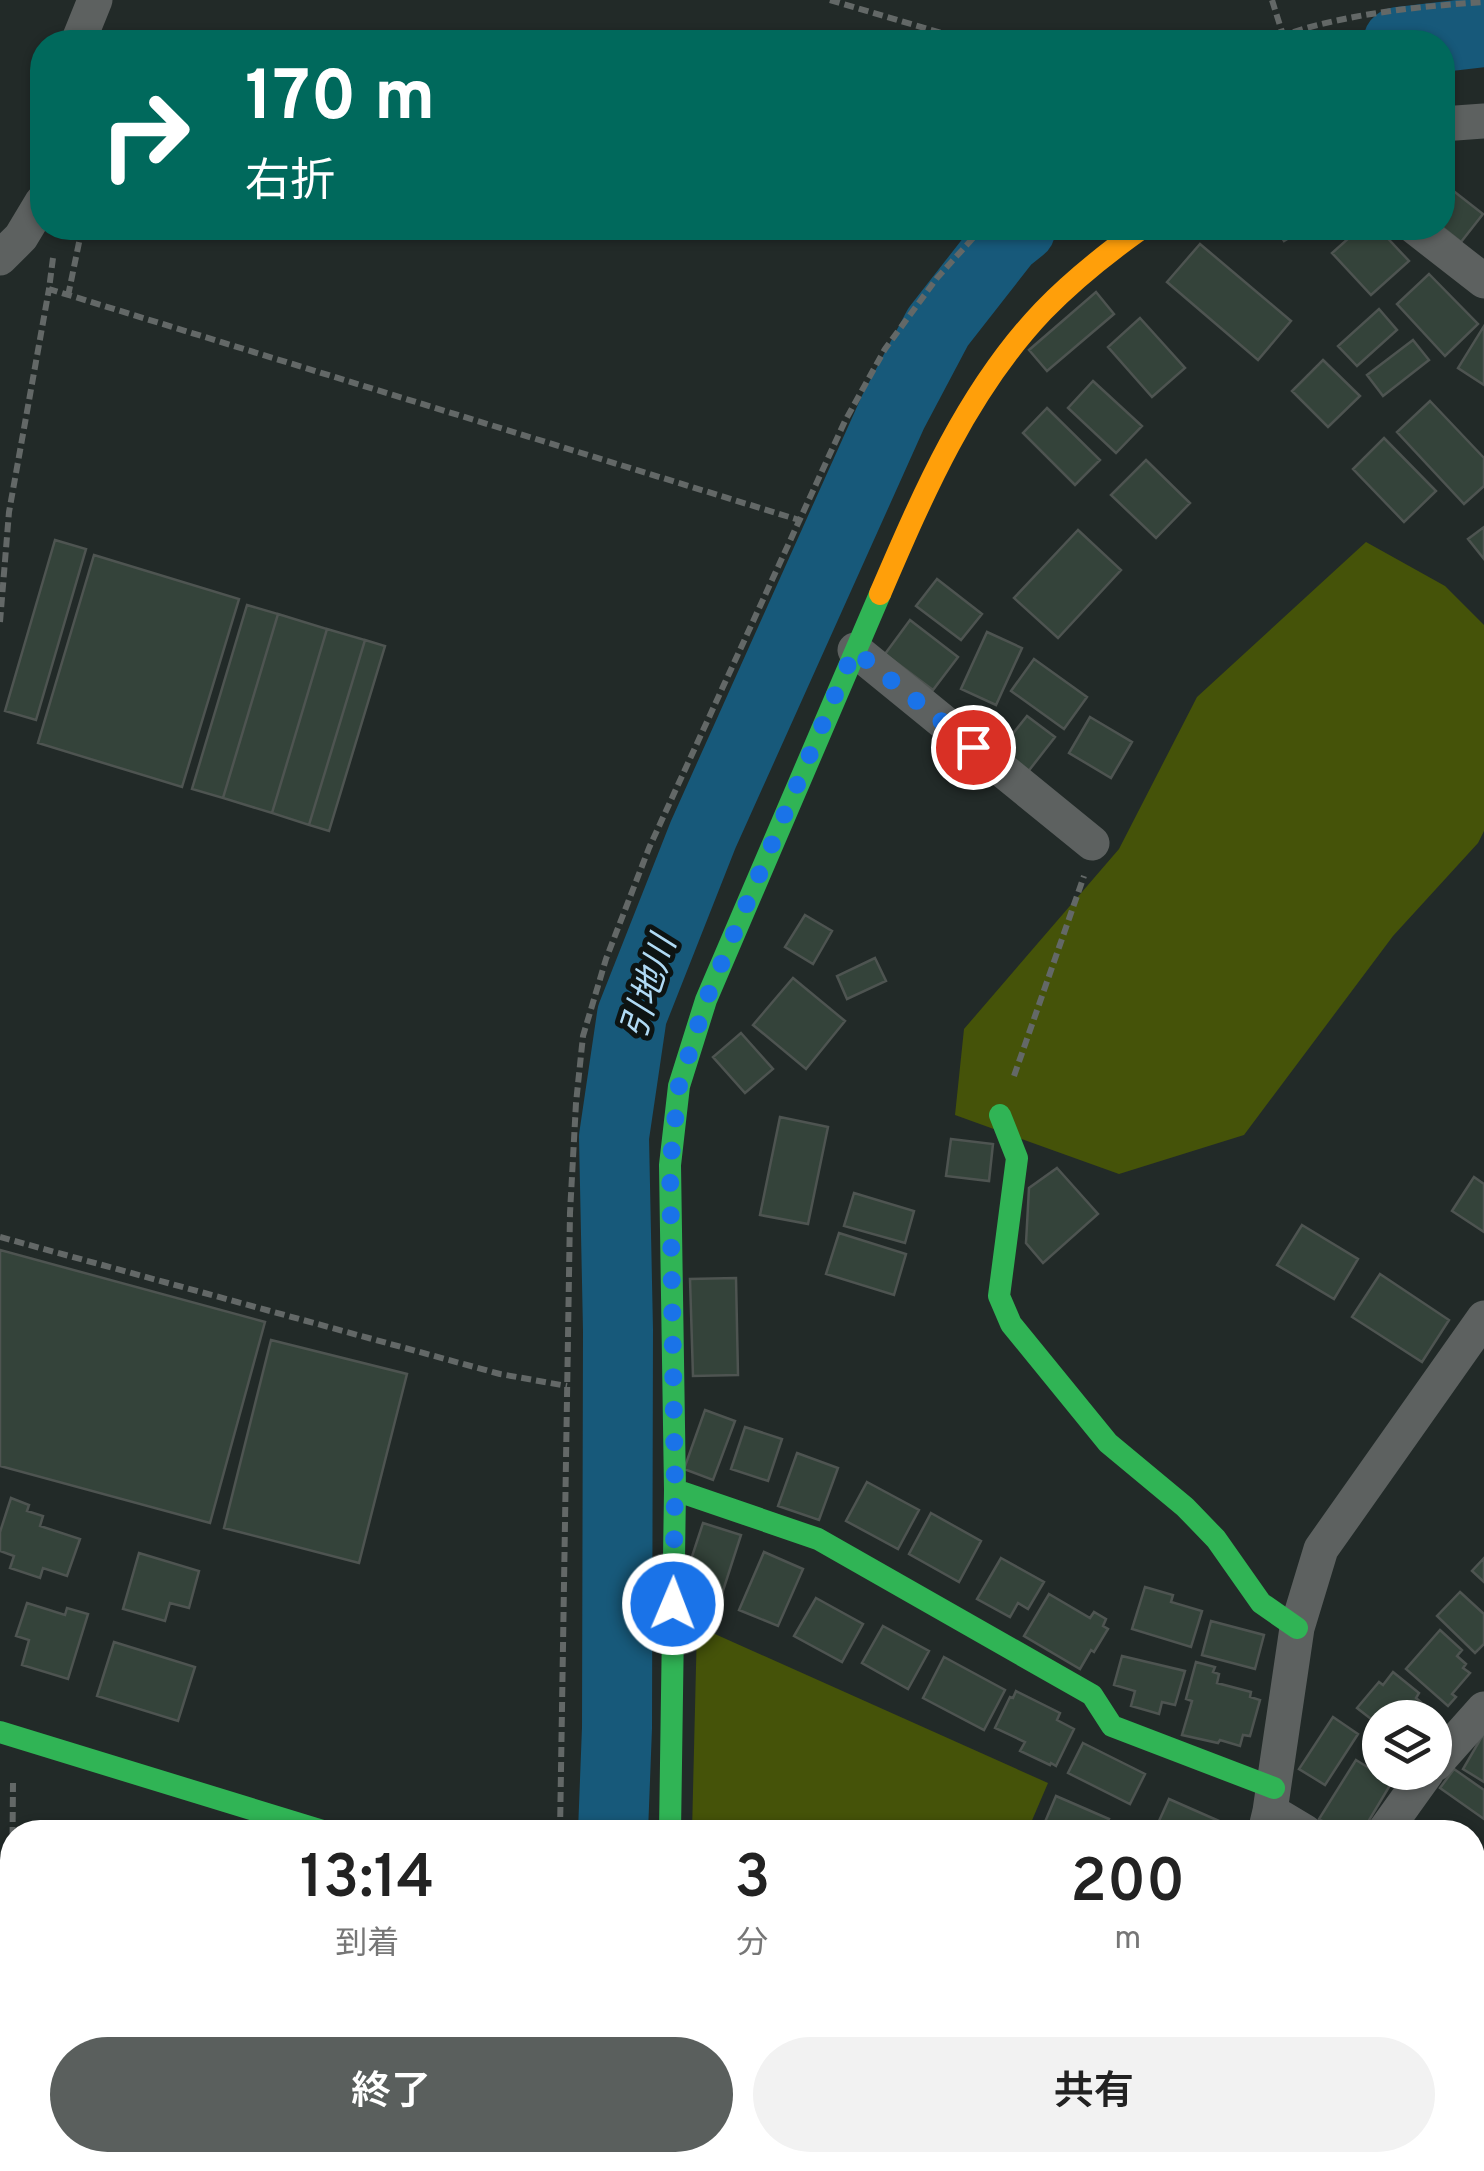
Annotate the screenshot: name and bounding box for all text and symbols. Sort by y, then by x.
text: 170 m [245,56,435,145]
icon: right [80,70,210,200]
text: 右折 [245,155,335,212]
pin [931,705,1016,790]
icon: arrive [946,720,1001,775]
water label: 引地川 [614,927,689,1045]
position arrow [621,1552,725,1656]
map controls [1362,1700,1452,1790]
button: layers [1362,1700,1452,1790]
text: 13:14 [300,1843,435,1919]
text: 3 [734,1843,770,1919]
text: 200 [1070,1847,1185,1923]
text: m [1114,1920,1141,1960]
text: 到着 [335,1925,399,1965]
text: 分 [736,1925,768,1965]
button: 終了 [50,2037,733,2152]
button: 共有 [753,2037,1435,2152]

